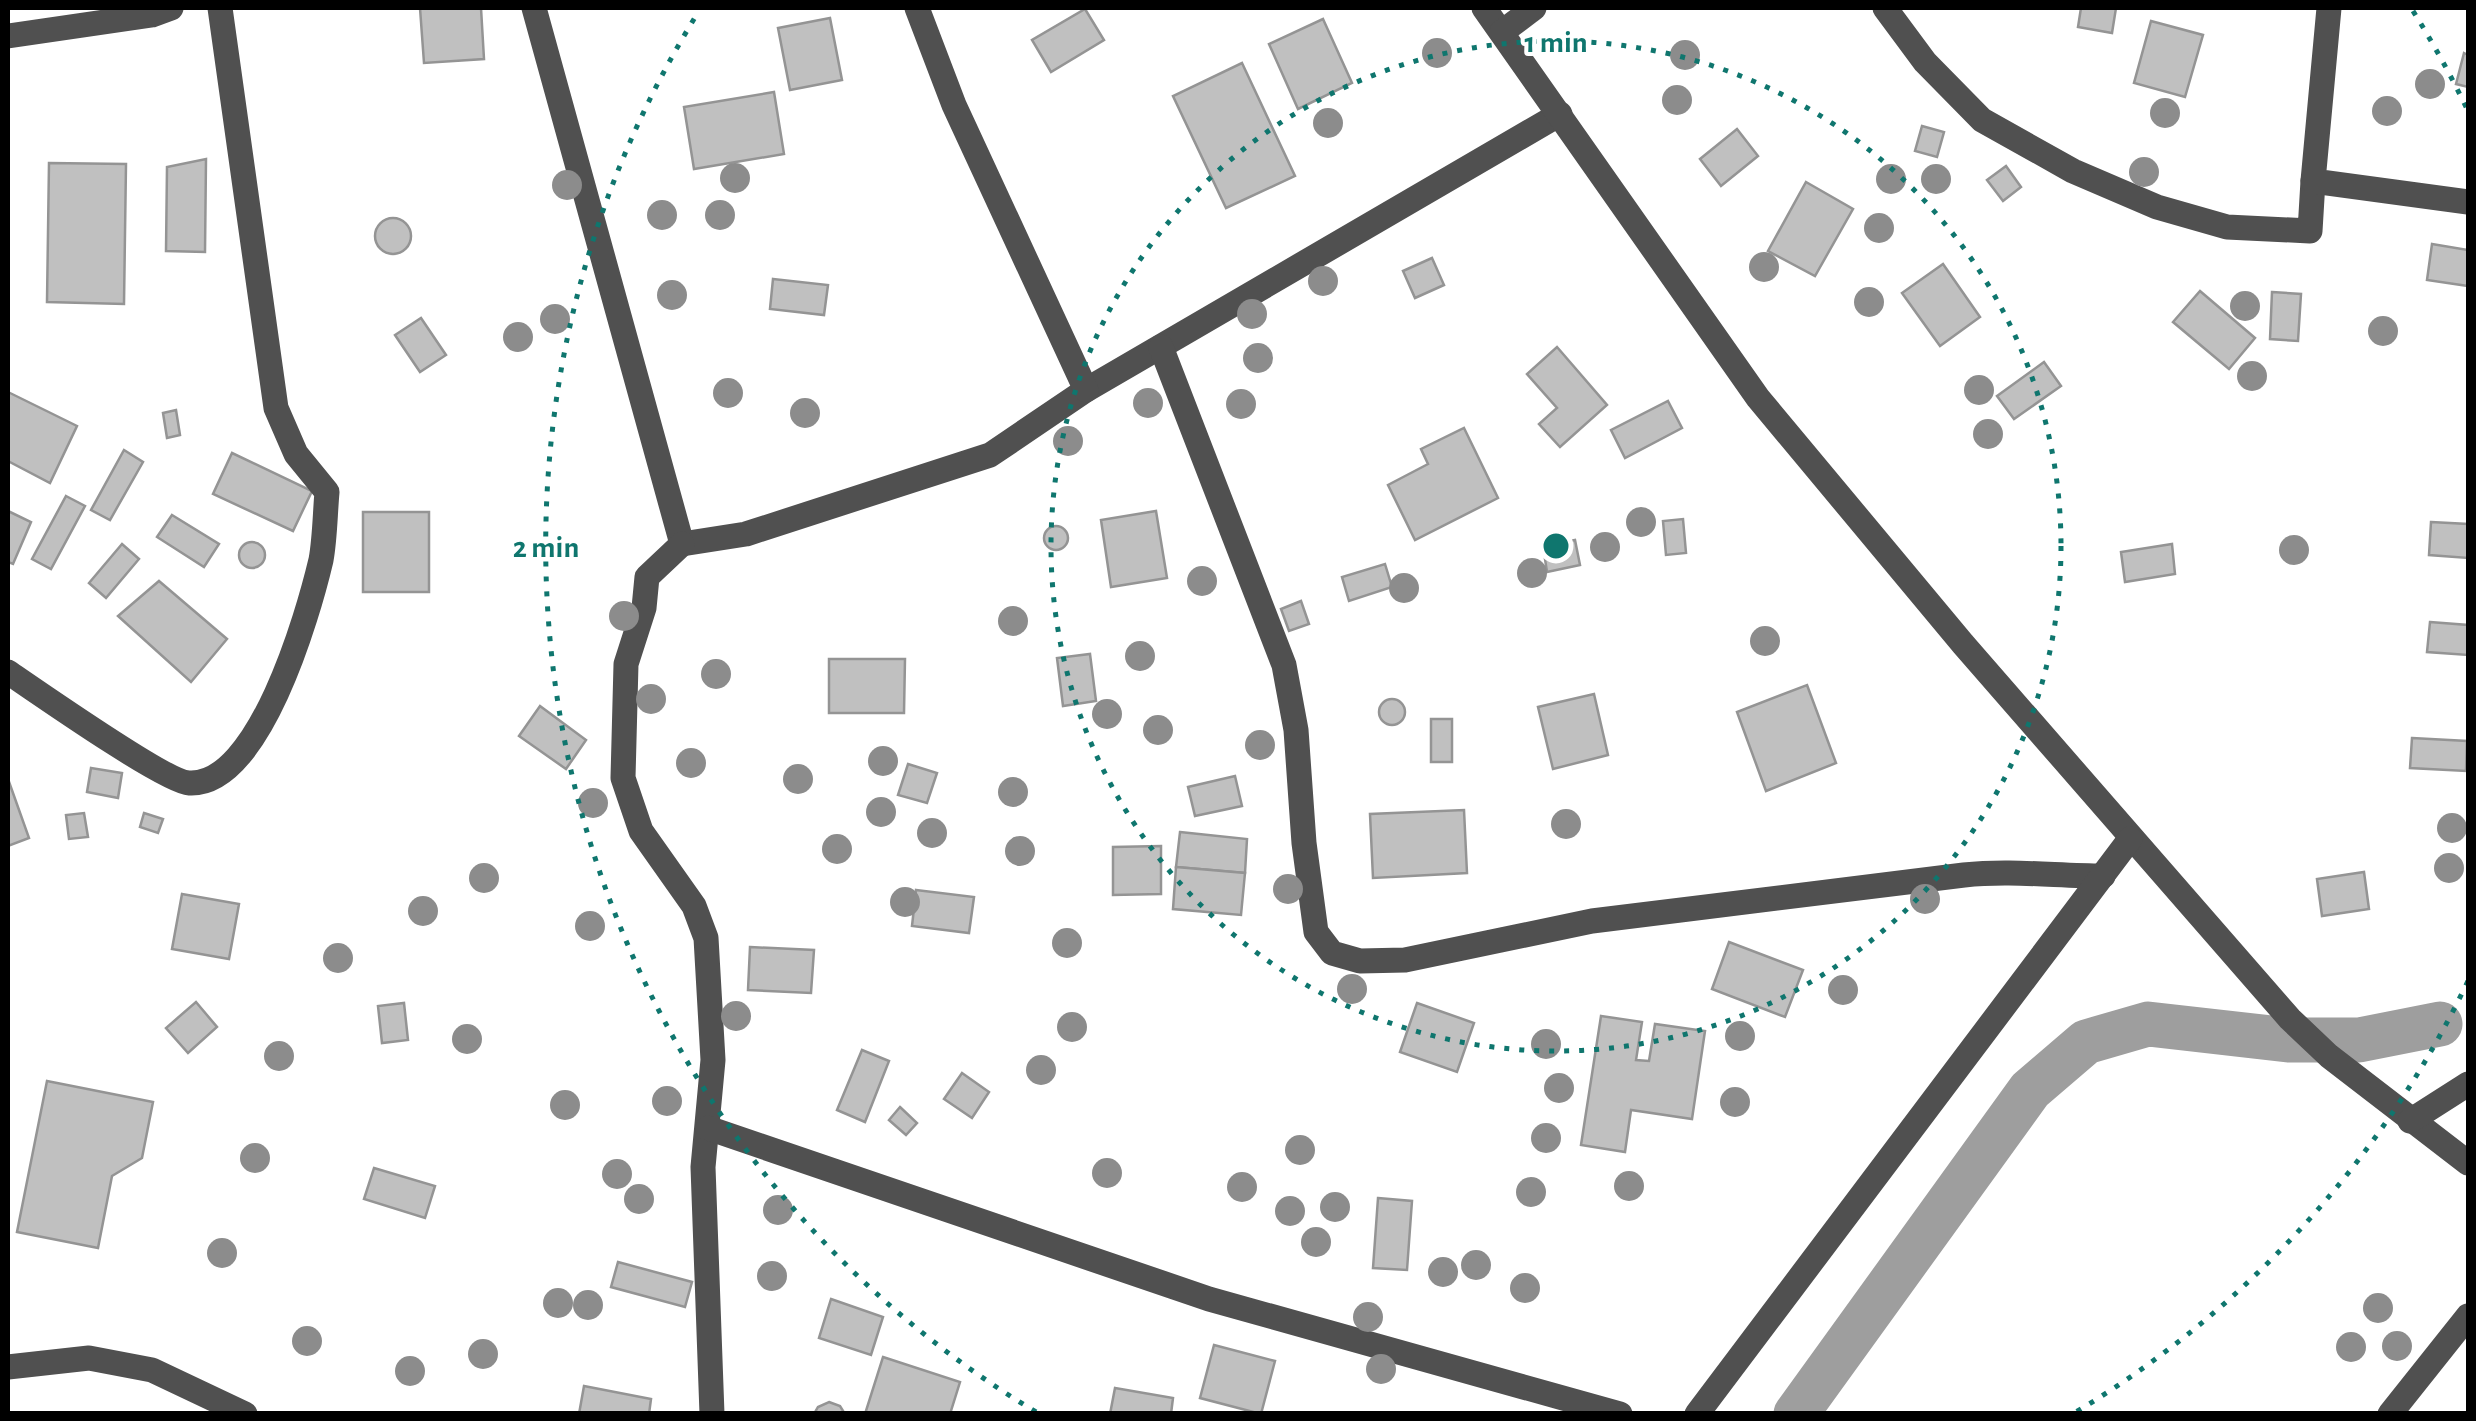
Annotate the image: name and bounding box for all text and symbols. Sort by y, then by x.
text: 1 min [1524,28,1588,58]
centre of rings [1538,528,1574,564]
text: 2 min [513,533,579,563]

